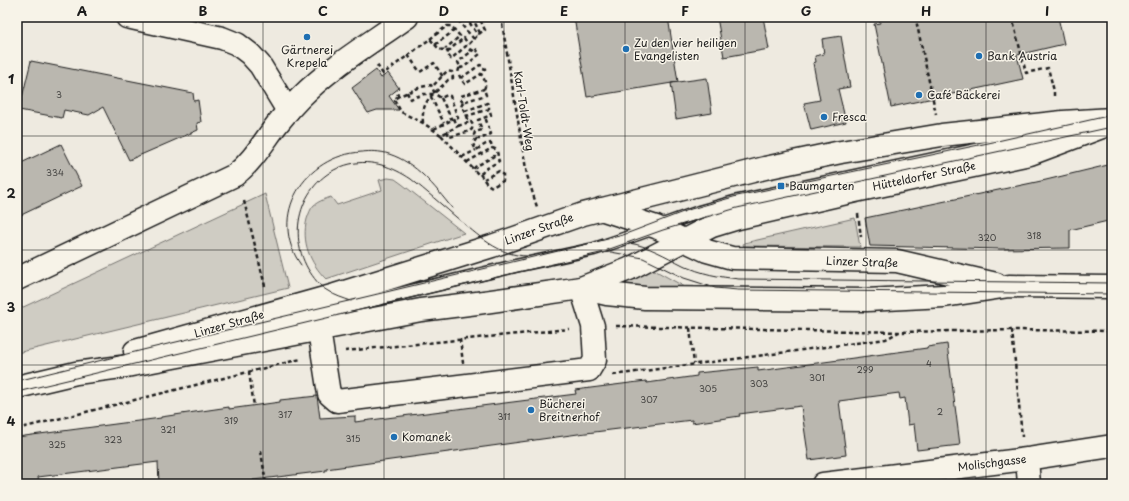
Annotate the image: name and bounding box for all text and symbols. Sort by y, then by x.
text: A [77,1,87,20]
text: B [199,1,208,20]
text: C [318,1,328,20]
text: D [439,1,449,20]
text: E [560,1,568,20]
text: F [681,1,689,20]
text: G [801,1,811,20]
text: H [921,1,931,20]
text: I [1045,1,1049,20]
marker: Gärtnerei Krepela [302,32,312,42]
place label: Zu den vier heiligen Evangelisten [634,34,737,64]
place label: Gärtnerei Krepela [281,41,333,71]
marker: Zu den vier heiligen Evangelisten [621,44,631,54]
place label: Bank Austria [987,47,1057,64]
marker: Bank Austria [974,51,984,61]
text: 1 [8,69,14,88]
street label: Karl-Toldt-Weg [510,70,539,152]
place label: Café Bäckerei [927,86,1001,103]
house number: 3 [56,87,62,101]
marker: Café Bäckerei [914,90,924,100]
place label: Fresca [832,108,867,125]
marker: Fresca [819,112,829,122]
street label: Hütteldorfer Straße [871,156,978,195]
house number: 334 [46,165,64,179]
place label: Baumgarten [789,177,854,194]
marker: Baumgarten [776,181,786,191]
text: 2 [6,183,16,202]
street label: Linzer Straße [502,208,576,249]
house number: 318 [1026,228,1042,242]
house number: 320 [978,230,997,244]
street label: Linzer Straße [826,252,899,271]
text: 3 [7,297,16,316]
street label: Linzer Straße [192,305,266,342]
house number: 4 [926,356,932,370]
house number: 299 [856,362,874,376]
house number: 301 [809,370,825,384]
house number: 303 [750,376,768,390]
house number: 305 [699,381,717,395]
house number: 307 [640,392,658,406]
place label: Bücherei Breitnerhof [539,395,600,425]
house number: 2 [937,404,943,418]
marker: Bücherei Breitnerhof [526,405,536,415]
house number: 317 [278,407,292,421]
house number: 311 [498,409,510,423]
text: 4 [7,411,16,430]
house number: 319 [224,413,238,427]
house number: 321 [160,422,176,436]
place label: Komanek [402,428,452,445]
house number: 315 [345,431,361,445]
house number: 323 [104,432,122,446]
marker: Komanek [389,432,399,442]
house number: 325 [48,437,66,451]
street label: Molischgasse [957,450,1027,475]

